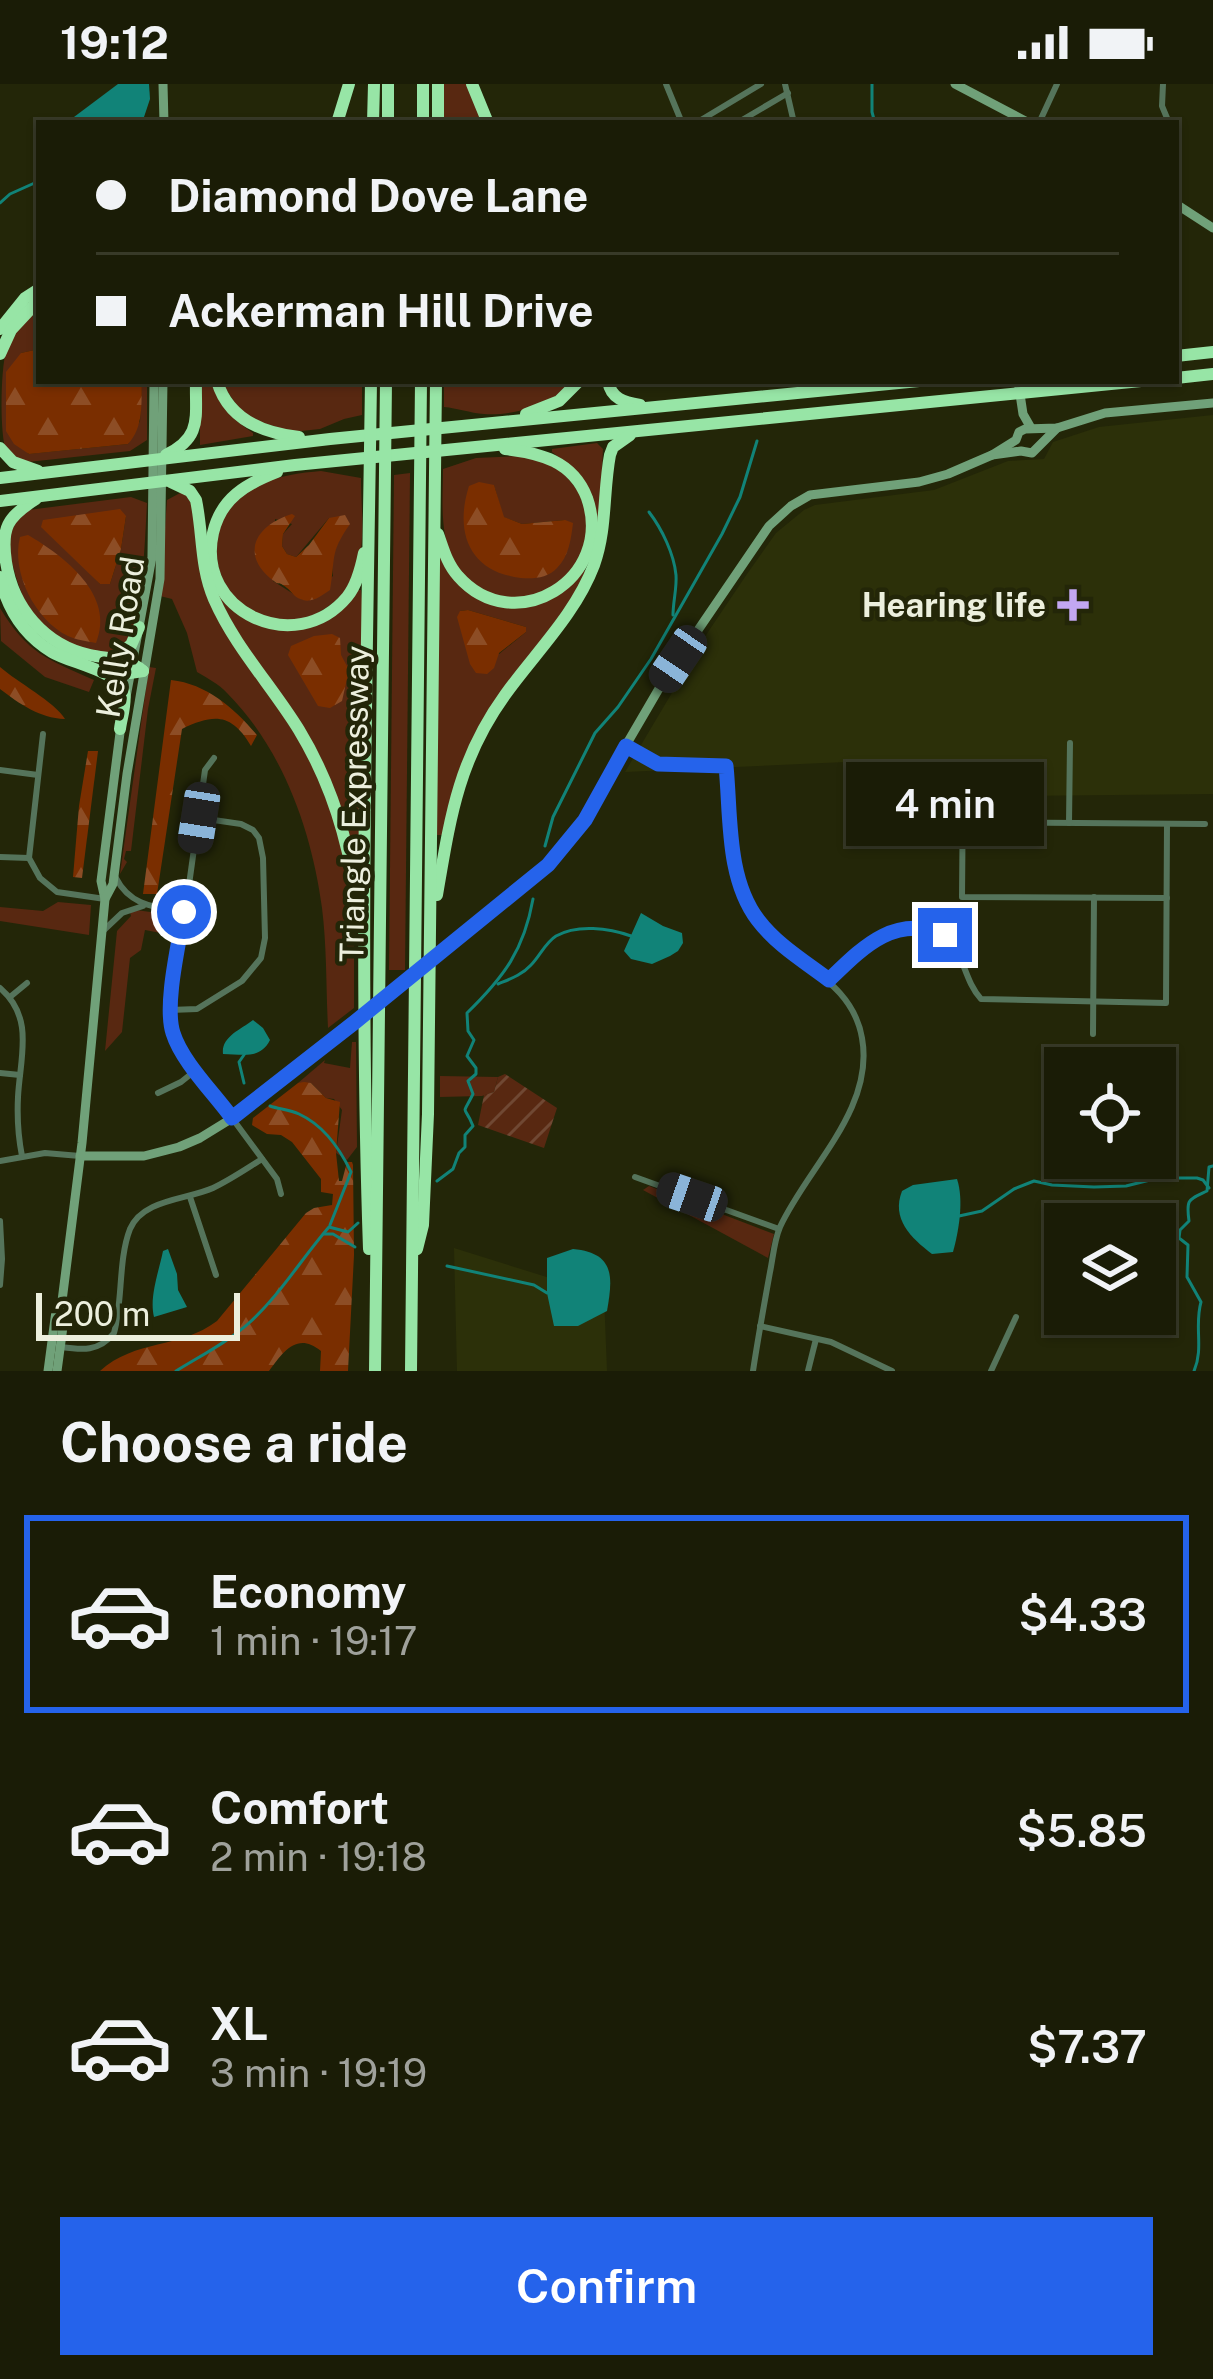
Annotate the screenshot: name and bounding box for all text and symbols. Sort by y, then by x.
text: 19:12 [60,16,169,69]
text: Diamond Dove Lane [168,169,588,222]
text: Ackerman Hill Drive [168,284,594,337]
street label: Kelly Road [88,554,152,720]
place label: Hearing life [862,586,1046,624]
marker: Hearing life [1057,589,1089,621]
car [643,619,713,699]
street label: Triangle Expressway [332,645,376,963]
callout: 4 min [846,761,1044,845]
car [176,780,222,856]
text: 4 min [894,781,996,827]
route start [157,885,211,939]
route end [918,908,972,962]
map controls [1044,1047,1176,1335]
button: locate [1044,1047,1176,1179]
car [652,1168,732,1226]
button: layers [1044,1203,1176,1335]
scale bar [36,1287,240,1340]
text: 200 m [54,1295,150,1333]
text: Choose a ride [60,1411,408,1474]
icon: car [66,1560,174,1668]
text: Economy [210,1565,406,1618]
text: $4.33 [1018,1588,1147,1641]
text: 1 min · 19:17 [210,1618,417,1664]
icon: car [66,1776,174,1884]
text: Comfort [210,1781,389,1834]
text: $5.85 [1017,1804,1147,1857]
text: 2 min · 19:18 [210,1834,427,1880]
icon: car [66,1992,174,2100]
text: XL [210,1997,268,2050]
text: $7.37 [1027,2020,1147,2073]
text: 3 min · 19:19 [210,2050,427,2096]
button: Confirm [60,2217,1153,2355]

